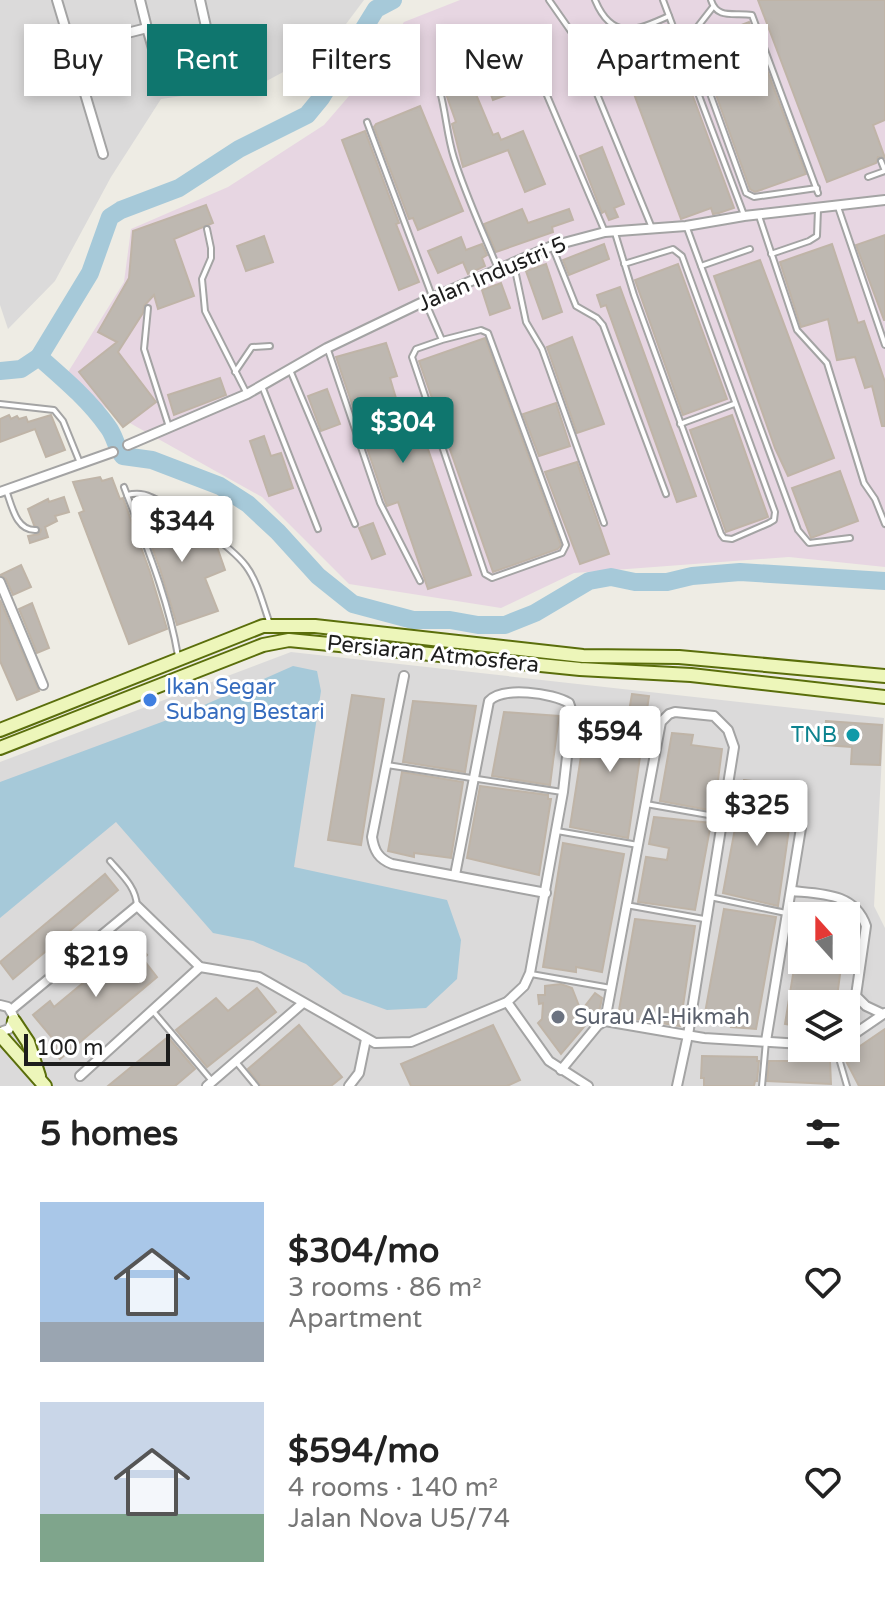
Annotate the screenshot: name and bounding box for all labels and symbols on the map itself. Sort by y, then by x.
street label: Jalan Industri 5 [414,231,570,317]
pin: $304 [356,397,450,465]
pin: $344 [135,496,229,564]
street label: Persiaran Atmosfera [326,630,540,678]
place label: Ikan Segar Subang Bestari [166,674,325,725]
marker: Ikan Segar Subang Bestari [141,691,159,709]
pin: $594 [563,706,657,774]
place label: TNB [791,722,837,748]
marker: TNB [844,726,862,744]
pin: $325 [710,780,804,848]
north arrow [788,902,860,974]
pin: $219 [49,931,143,999]
place label: Surau Al-Hikmah [574,1004,750,1030]
marker: Surau Al-Hikmah [549,1008,567,1026]
scale bar [24,1030,170,1066]

